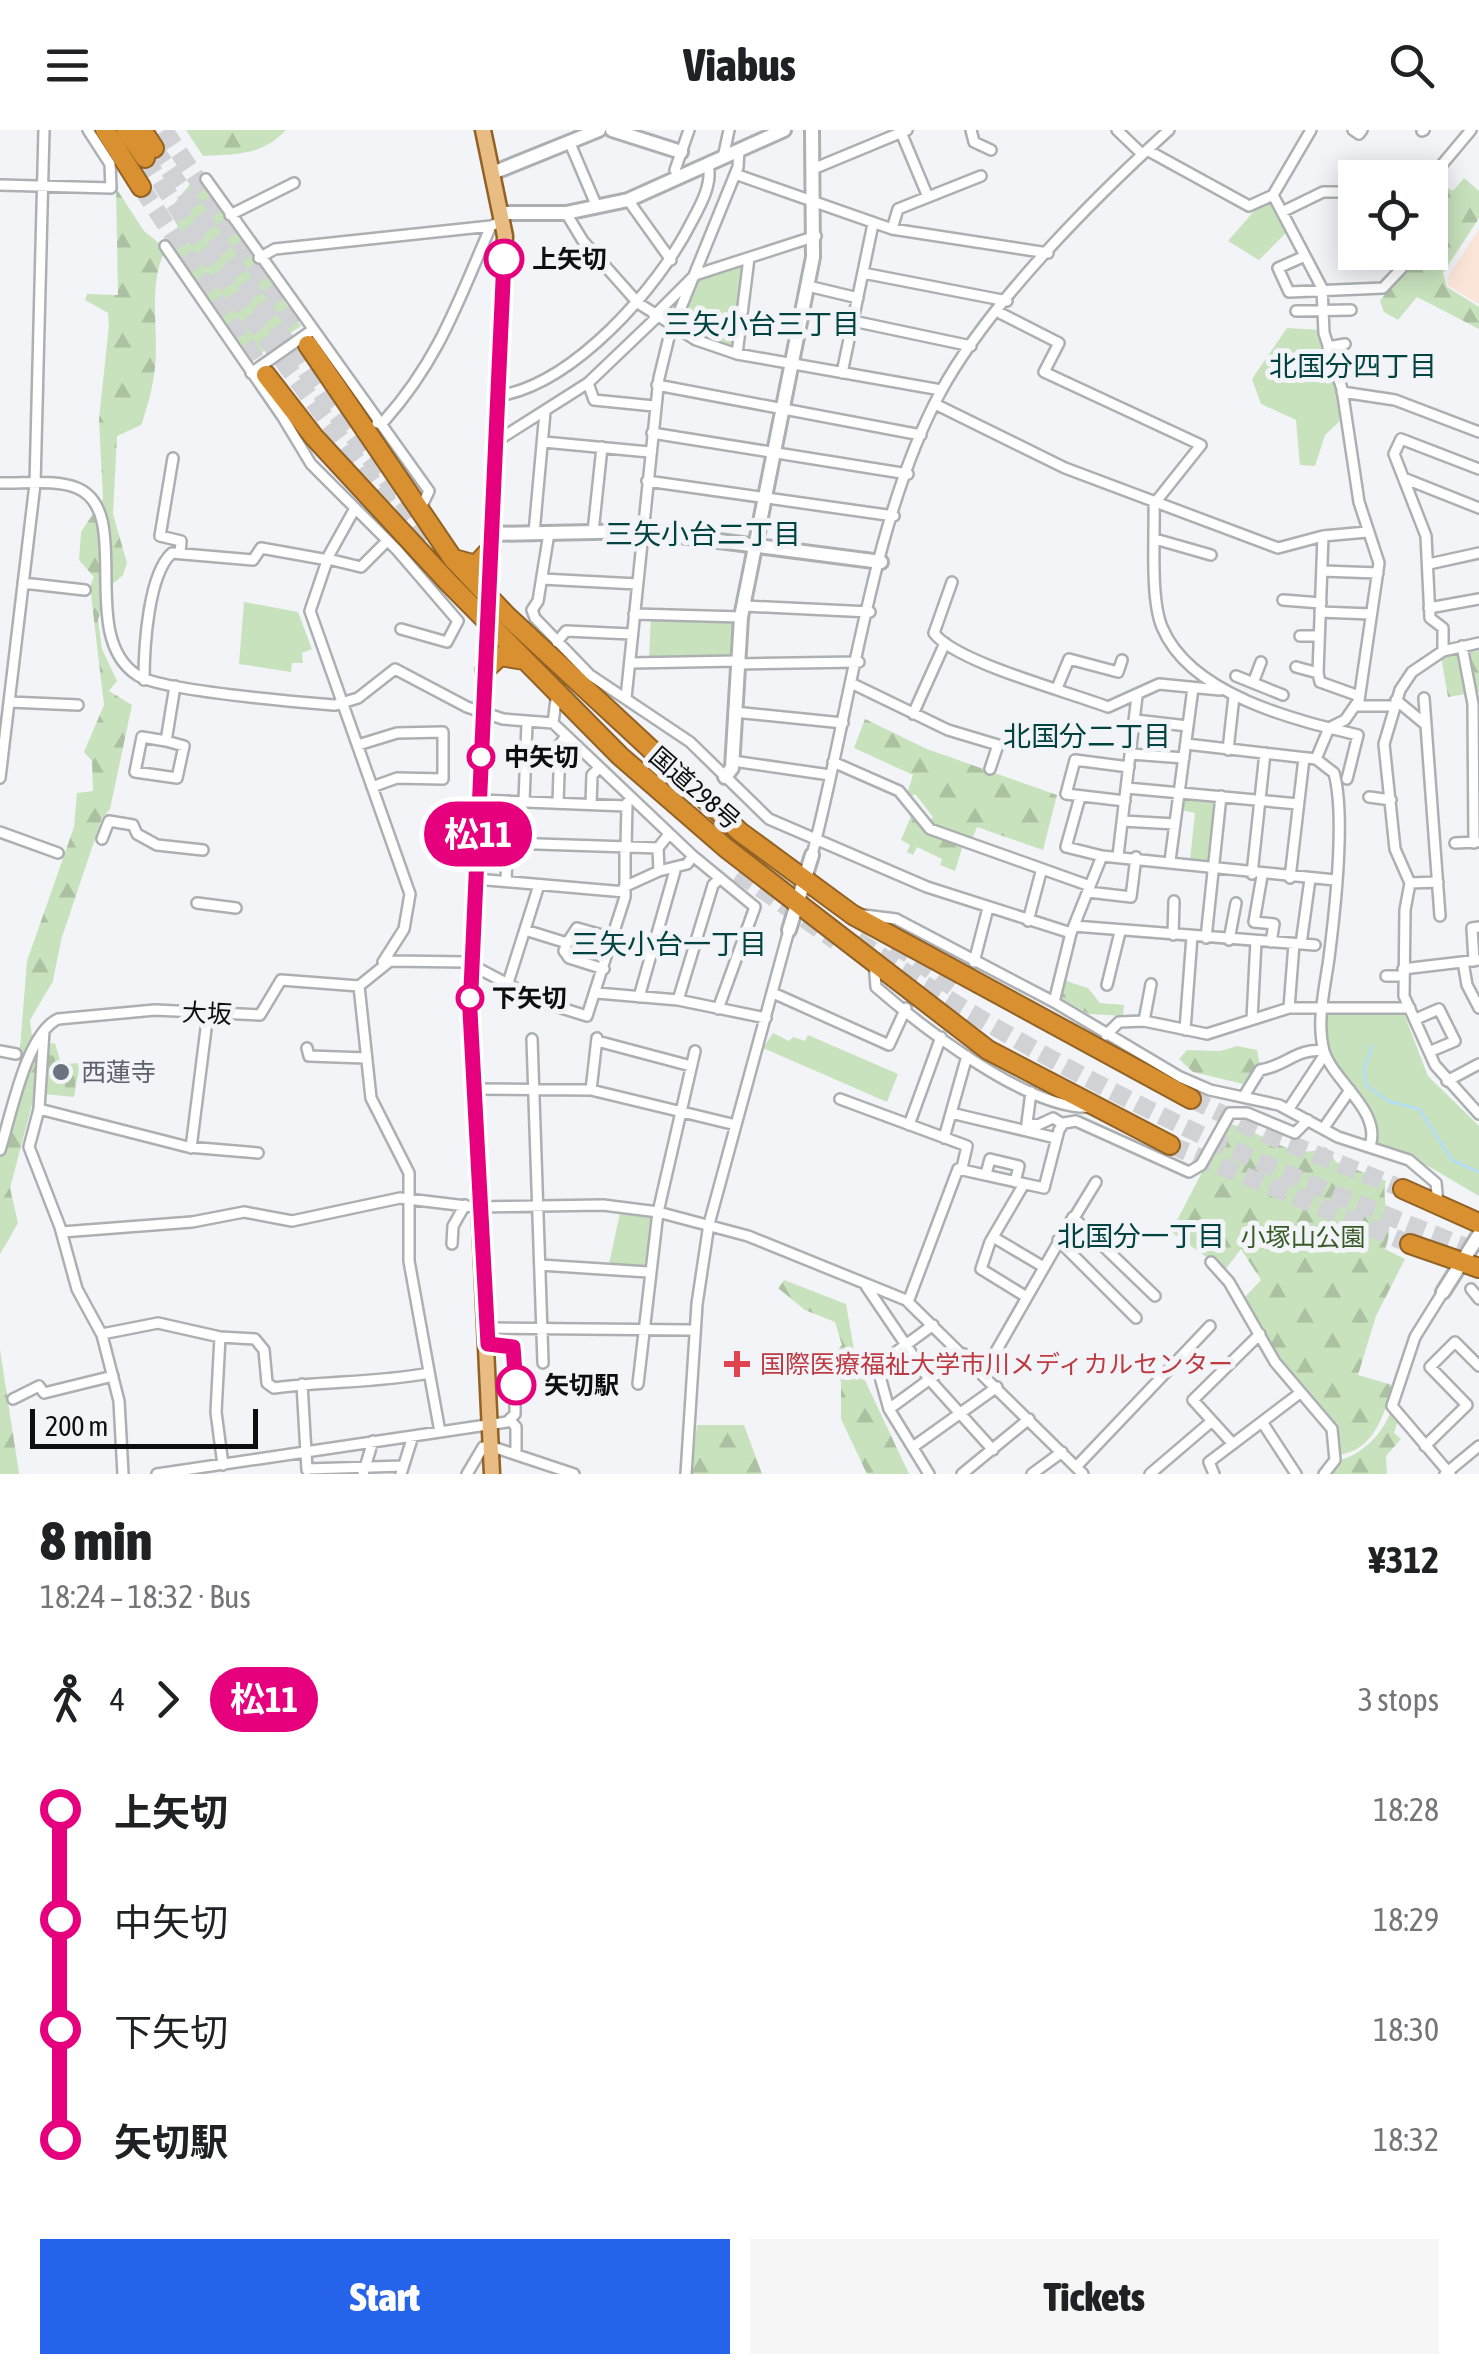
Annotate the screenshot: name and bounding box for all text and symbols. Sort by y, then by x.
icon: menu [40,38,95,93]
icon: search [1384,38,1439,93]
text: Viabus [683,39,796,91]
map controls [1338,160,1448,270]
button: locate [1338,160,1448,270]
marker: 上矢切 [485,240,523,278]
place label: 上矢切 [532,245,607,273]
district label: 三矢小台三丁目 [664,308,860,340]
district label: 北国分四丁目 [1269,350,1437,382]
district label: 三矢小台二丁目 [605,518,801,550]
district label: 北国分二丁目 [1003,720,1171,752]
street label: 国道298号 [644,741,746,835]
place label: 中矢切 [504,743,579,771]
marker: 中矢切 [468,744,494,770]
line badge: 松11 [420,802,536,866]
text: 松11 [444,814,512,854]
district label: 三矢小台一丁目 [571,928,767,960]
place label: 下矢切 [492,984,567,1012]
marker: 下矢切 [457,985,483,1011]
street label: 大坂 [181,998,233,1028]
place label: 西蓮寺 [81,1058,156,1086]
marker: 西蓮寺 [50,1061,72,1083]
district label: 北国分一丁目 [1057,1220,1225,1252]
park label: 小塚山公園 [1240,1223,1366,1251]
place label: 国際医療福祉大学市川メディカルセンター [760,1350,1233,1378]
marker: 国際医療福祉大学市川メディカルセンター [724,1351,750,1377]
marker: 矢切駅 [497,1366,535,1404]
place label: 矢切駅 [544,1371,619,1399]
scale bar [30,1404,258,1448]
text: 200 m [45,1410,108,1442]
text: 8 min [40,1509,152,1572]
text: ¥312 [1369,1538,1439,1581]
text: 18:24 – 18:32 · Bus [40,1578,251,1615]
icon: walk [40,1672,95,1727]
icon: forward [140,1672,195,1727]
text: 松11 [230,1679,298,1719]
text: 4 [110,1681,125,1718]
text: 3 stops [1358,1681,1439,1718]
text: 上矢切 [114,1791,228,1834]
text: 18:28 [1373,1791,1439,1828]
text: 中矢切 [114,1901,228,1944]
text: 18:29 [1373,1901,1439,1938]
text: 下矢切 [114,2011,228,2054]
text: 18:30 [1373,2011,1439,2048]
text: 矢切駅 [114,2121,228,2164]
text: 18:32 [1373,2121,1439,2158]
button: Start [40,2239,730,2354]
button: Tickets [750,2239,1439,2354]

